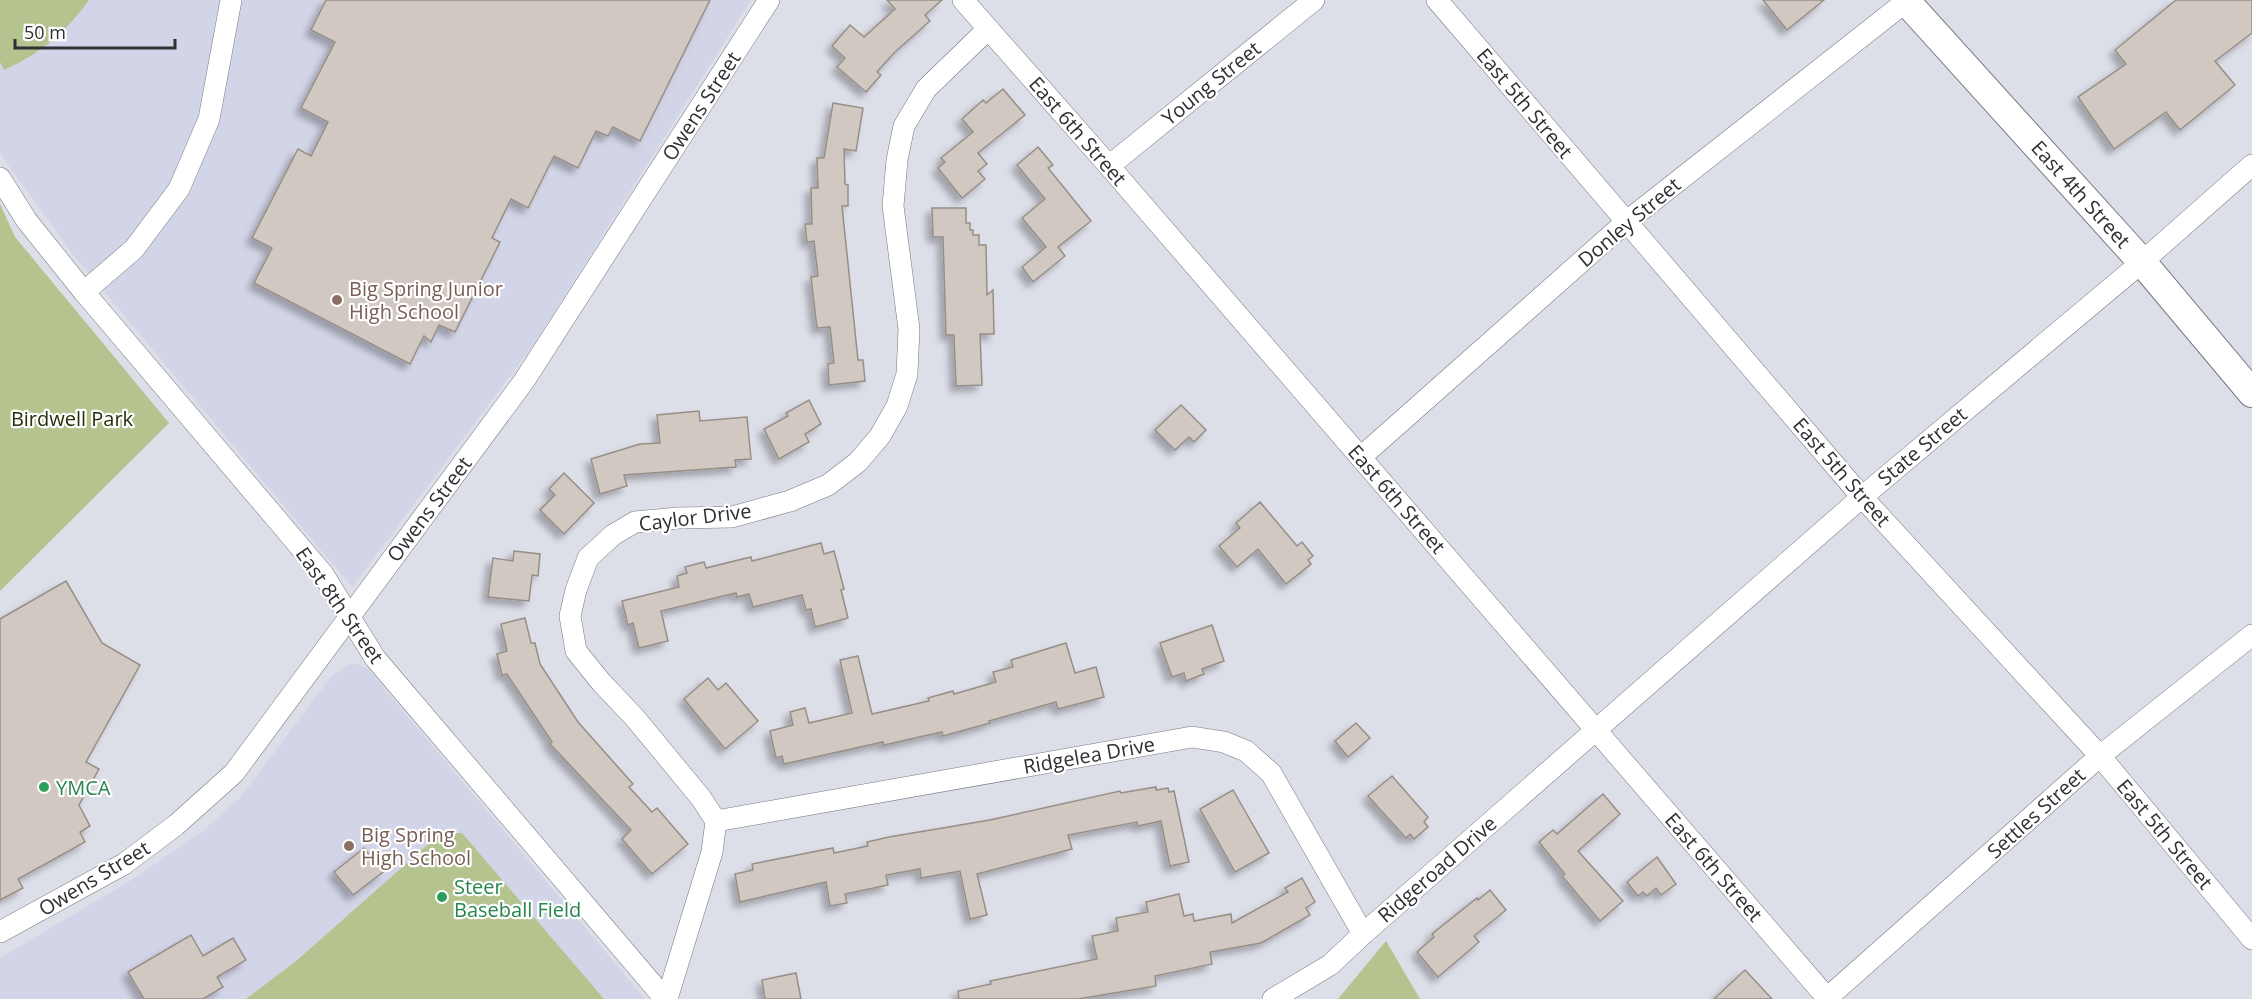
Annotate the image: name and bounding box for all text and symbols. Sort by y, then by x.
scale bar [15,12,176,50]
text: 50 m [24,20,66,44]
street label: Young Street [1156,35,1266,131]
street label: East 5th Street [1471,42,1579,164]
street label: Owens Street [656,46,746,166]
street label: East 6th Street [1023,71,1133,191]
street label: East 4th Street [2025,134,2137,254]
street label: Donley Street [1572,171,1686,273]
place label: Big Spring Junior High School [349,275,503,325]
marker: Big Spring Junior High School [330,293,344,307]
street label: State Street [1872,401,1972,491]
park label: Birdwell Park [11,405,134,432]
street label: East 5th Street [1787,412,1897,532]
street label: East 6th Street [1342,439,1452,559]
street label: Owens Street [381,451,477,567]
street label: Caylor Drive [637,497,753,537]
street label: East 8th Street [290,542,390,668]
street label: Ridgelea Drive [1021,730,1157,780]
street label: Settles Street [1981,762,2091,864]
street label: East 5th Street [2111,773,2219,895]
place label: YMCA [56,774,111,801]
marker: YMCA [37,780,51,794]
street label: East 6th Street [1659,807,1769,927]
street label: Ridgeroad Drive [1372,810,1502,928]
place label: Big Spring High School [361,821,471,871]
street label: Owens Street [33,834,155,922]
marker: Big Spring High School [342,839,356,853]
place label: Steer Baseball Field [454,873,581,923]
marker: Steer Baseball Field [435,890,449,904]

